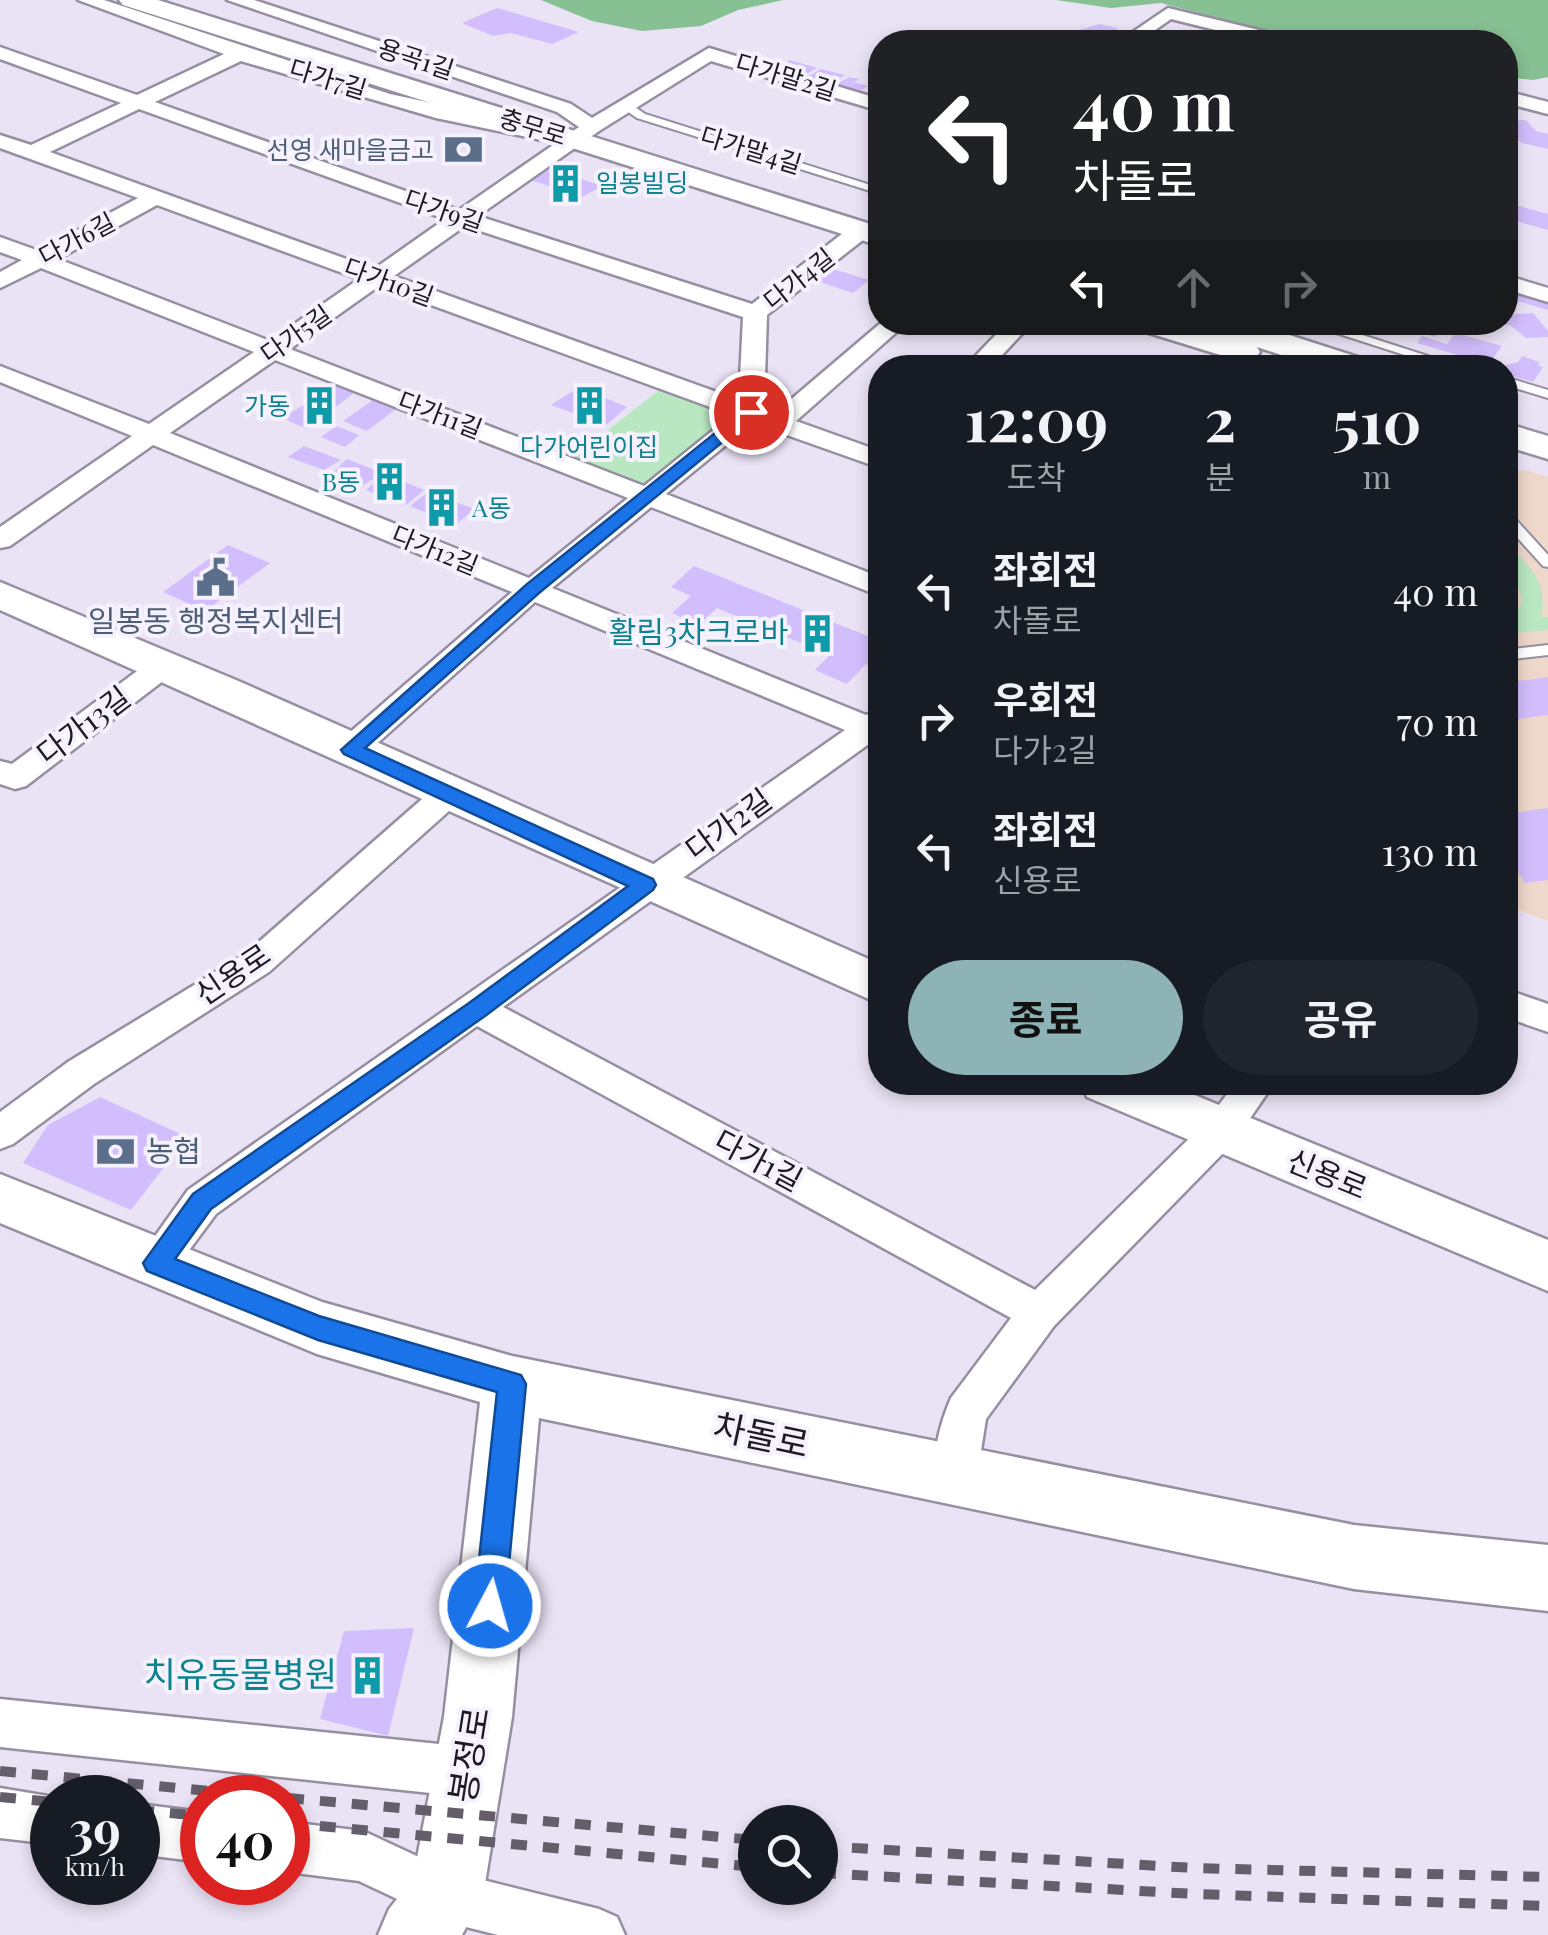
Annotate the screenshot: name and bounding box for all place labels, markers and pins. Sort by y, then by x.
bank icon: 선영 새마을금고 [443,129,485,171]
place label: 선영 새마을금고 [267,132,434,165]
building icon: 일봉빌딩 [545,162,587,204]
place label: 일봉빌딩 [596,165,688,198]
pin [709,370,794,455]
building icon: 가동 [299,385,341,427]
building icon: 다가어린이집 [568,385,610,427]
place label: 가동 [244,388,290,421]
place label: 다가어린이집 [520,429,658,462]
building icon: B동 [369,461,411,503]
place label: B동 [321,464,360,497]
building icon: A동 [421,487,463,529]
place label: A동 [471,490,511,523]
public building icon: 일봉동 행정복지센터 [195,557,237,599]
place label: 일봉동 행정복지센터 [88,600,344,640]
place label: 활림3차크로바 [609,611,788,651]
building icon: 활림3차크로바 [797,612,839,654]
place label: 농협 [146,1130,201,1170]
bank icon: 농협 [95,1131,137,1173]
place label: 치유동물병원 [144,1649,337,1696]
building icon: 치유동물병원 [346,1654,388,1696]

